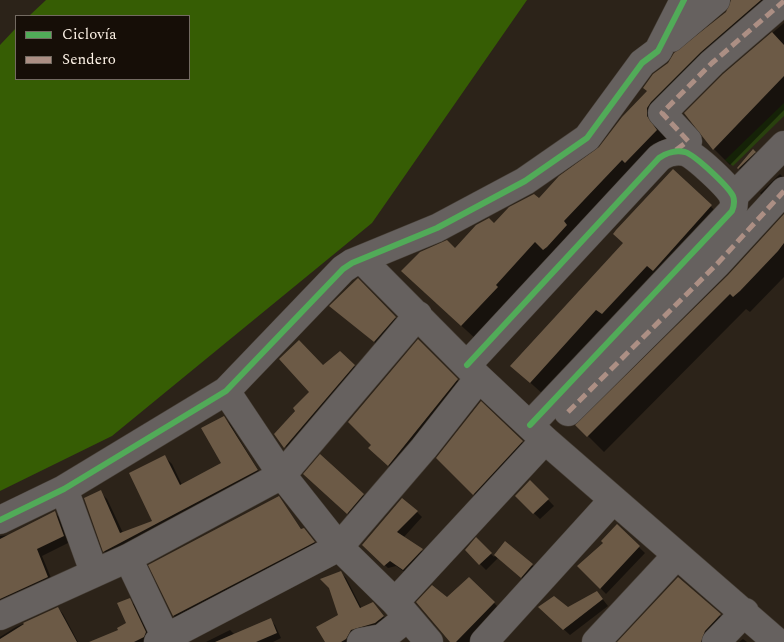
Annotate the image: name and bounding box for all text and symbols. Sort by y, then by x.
legend [15,15,190,80]
text: Ciclovía [62,23,117,46]
text: Sendero [62,48,116,71]

